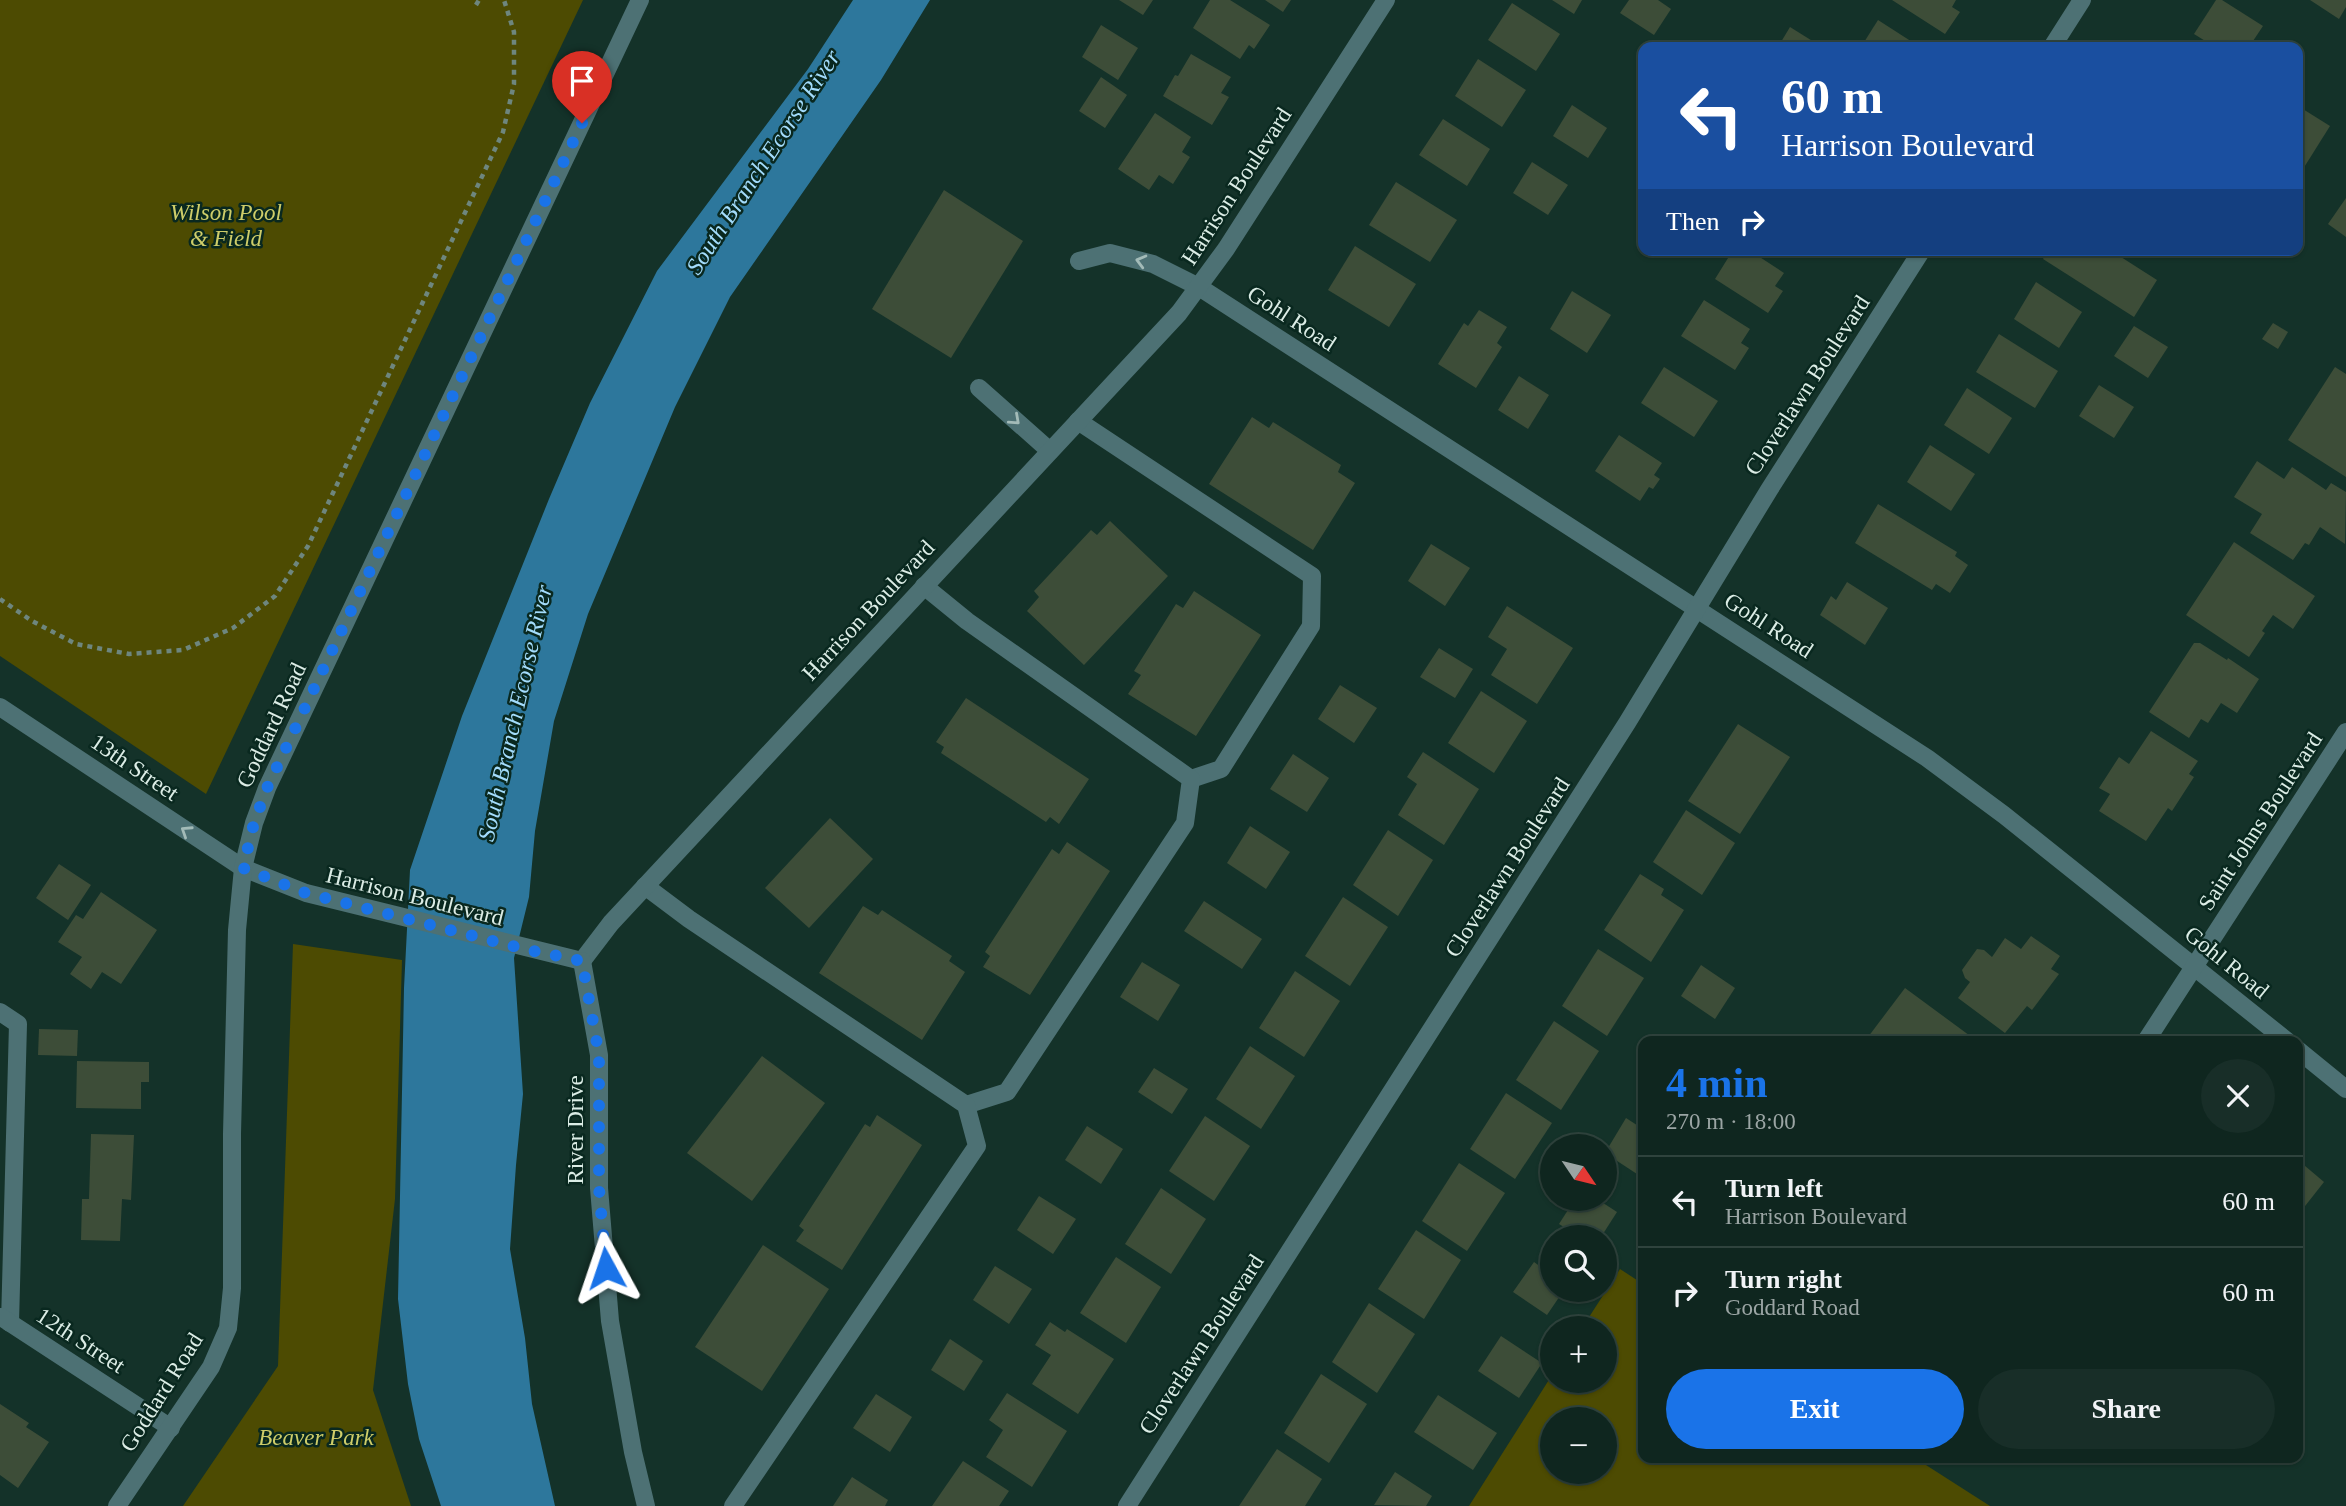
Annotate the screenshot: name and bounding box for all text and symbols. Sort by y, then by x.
water label: South Branch Ecorse River [681,45,846,279]
pin [552,51,612,123]
icon: arrive [563,62,601,100]
text: 60 m [1781,69,1883,124]
icon: left [1666,70,1757,161]
street label: Harrison Boulevard [1176,103,1297,269]
text: Harrison Boulevard [1781,127,2034,163]
park label: Wilson Pool & Field [170,200,282,251]
icon: right [1733,203,1771,241]
text: Then [1666,207,1719,236]
one-way arrow [1135,255,1147,269]
street label: Gohl Road [1243,281,1341,356]
street label: Cloverlawn Boulevard [1740,290,1875,480]
one-way arrow [1006,412,1019,424]
street label: Harrison Boulevard [797,535,940,685]
water label: South Branch Ecorse River [473,582,557,844]
street label: Gohl Road [1720,588,1818,663]
street label: Goddard Road [232,658,311,792]
street label: Saint Johns Boulevard [2194,727,2328,915]
street label: 13th Street [86,729,184,806]
street label: Cloverlawn Boulevard [1440,772,1575,962]
one-way arrow [181,826,194,839]
street label: Harrison Boulevard [324,862,507,931]
street label: Gohl Road [2180,921,2274,1004]
button: close [2201,1059,2275,1133]
text: 4 min [1666,1060,1768,1106]
street label: River Drive [563,1075,588,1185]
text: 270 m · 18:00 [1666,1109,1796,1134]
north arrow [1540,1134,1617,1211]
map controls [1540,1134,1617,1484]
text: Turn left [1725,1174,1823,1203]
icon: left [1666,1183,1704,1221]
text: 60 m [2222,1187,2275,1216]
text: Harrison Boulevard [1725,1204,1907,1229]
button: search [1540,1225,1617,1302]
position arrow [569,1231,643,1305]
street label: Cloverlawn Boulevard [1134,1249,1269,1439]
text: Turn right [1725,1265,1842,1294]
icon: right [1666,1274,1704,1312]
text: 60 m [2222,1278,2275,1307]
text: Goddard Road [1725,1295,1860,1320]
street label: 12th Street [32,1303,130,1379]
button: + [1540,1316,1617,1393]
street label: Goddard Road [115,1328,208,1456]
button: Exit [1666,1369,1964,1449]
button: Share [1978,1369,2275,1449]
button: − [1540,1407,1617,1484]
park label: Beaver Park [258,1425,375,1450]

